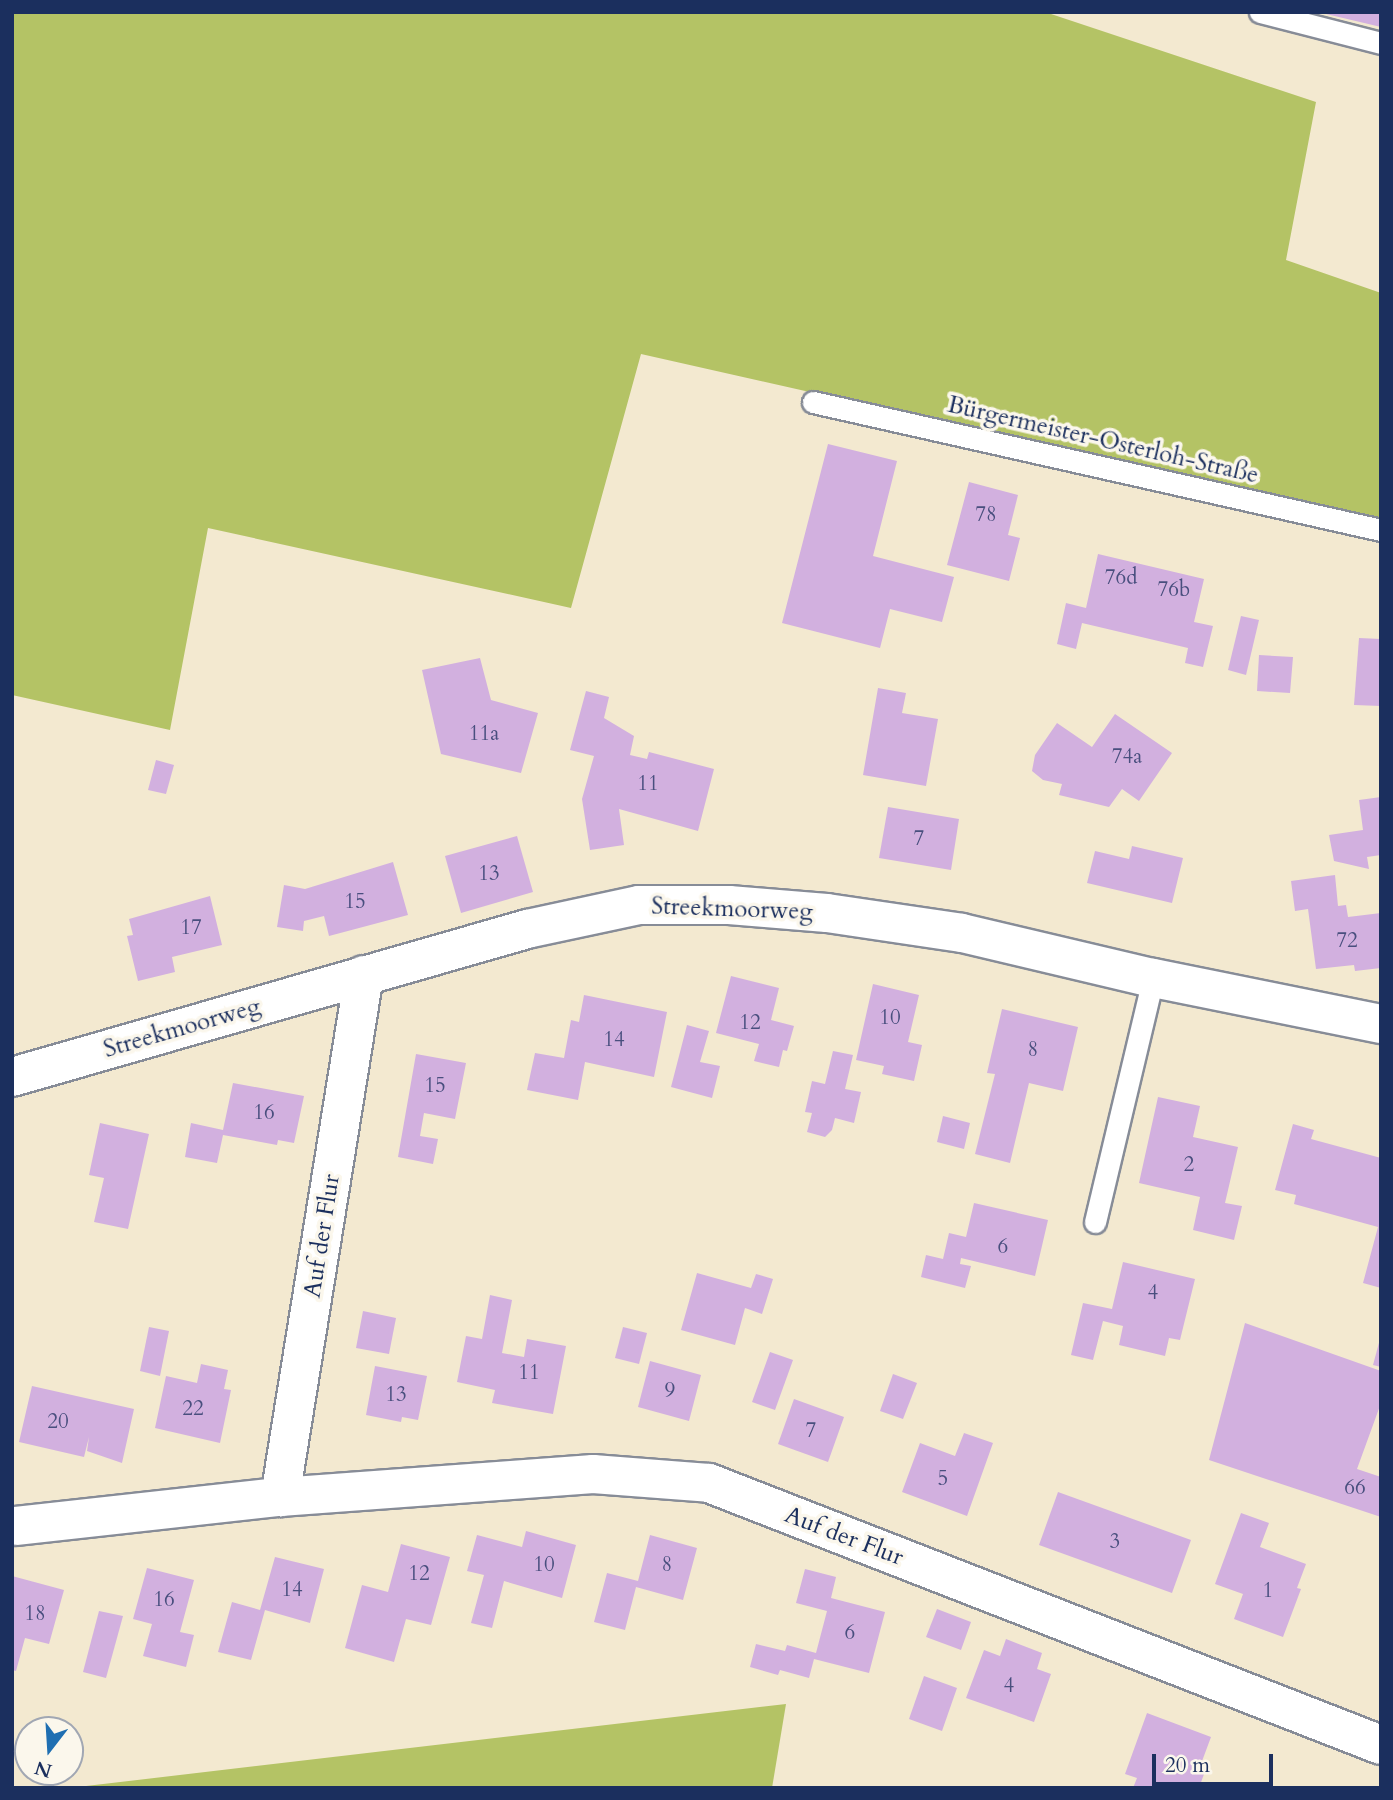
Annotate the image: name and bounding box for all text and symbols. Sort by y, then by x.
street label: Bürgermeister-Osterloh-Straße [945,390,1261,490]
house number: 78 [975,502,997,528]
house number: 76d [1105,565,1137,591]
house number: 76b [1158,577,1190,603]
house number: 11a [469,721,499,747]
house number: 74a [1112,744,1142,770]
house number: 11 [637,771,659,797]
house number: 7 [914,826,924,852]
house number: 13 [478,861,500,887]
house number: 15 [344,889,366,915]
street label: Streekmoorweg [651,892,813,926]
house number: 17 [180,915,202,941]
house number: 72 [1336,928,1358,954]
street label: Streekmoorweg [100,992,264,1064]
house number: 10 [879,1005,901,1031]
house number: 12 [739,1010,761,1036]
house number: 14 [603,1027,625,1053]
house number: 8 [1028,1037,1038,1063]
house number: 15 [424,1073,446,1099]
house number: 16 [253,1100,275,1126]
house number: 2 [1184,1152,1194,1178]
street label: Auf der Flur [298,1172,346,1300]
house number: 6 [998,1234,1008,1260]
house number: 4 [1148,1280,1158,1306]
house number: 11 [518,1360,540,1386]
house number: 9 [665,1378,675,1404]
house number: 13 [385,1382,407,1408]
house number: 22 [182,1396,204,1422]
house number: 20 [47,1409,69,1435]
house number: 7 [806,1418,816,1444]
house number: 5 [938,1466,948,1492]
house number: 66 [1344,1475,1366,1501]
street label: Auf der Flur [781,1500,907,1572]
house number: 3 [1110,1529,1120,1555]
house number: 10 [533,1552,555,1578]
house number: 8 [662,1552,672,1578]
house number: 12 [408,1561,430,1587]
house number: 14 [281,1577,303,1603]
house number: 1 [1263,1578,1273,1604]
house number: 16 [153,1587,175,1613]
house number: 18 [24,1601,46,1627]
house number: 6 [845,1620,855,1646]
house number: 4 [1004,1673,1014,1699]
north arrow [14,1716,84,1786]
scale bar [1155,1741,1276,1785]
text: 20 m [1165,1751,1210,1780]
text: N [32,1754,55,1784]

